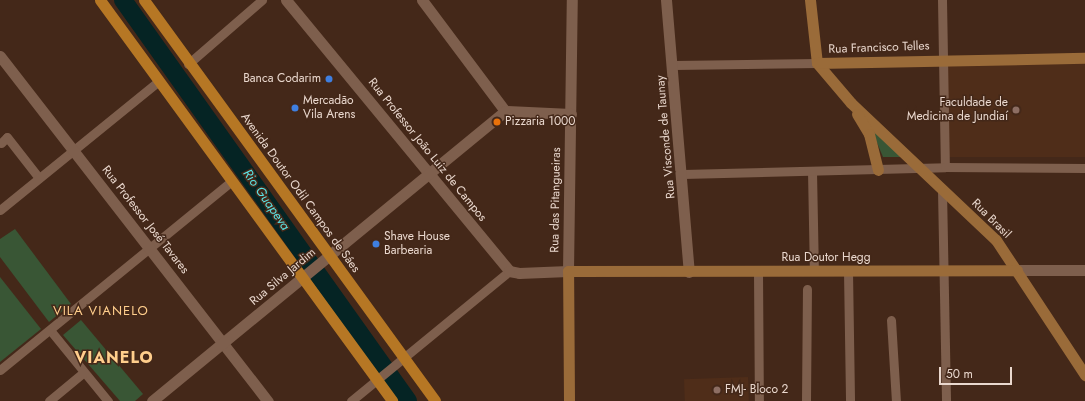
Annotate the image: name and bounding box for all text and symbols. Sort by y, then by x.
street label: Rua Francisco Telles [828,39,930,57]
place label: Banca Codarim [243,72,321,86]
marker: Banca Codarim [324,74,334,84]
street label: Rua Professor João Luiz de Campos [365,75,489,225]
street label: Rua Visconde de Taunay [653,75,679,199]
place label: Mercadão Vila Arens [303,94,355,122]
place label: Faculdade de Medicina de Jundiaí [907,96,1008,124]
marker: Mercadão Vila Arens [290,103,300,113]
marker: Faculdade de Medicina de Jundiaí [1011,105,1021,115]
street label: Avenida Doutor Odil Campos de Sáes [237,111,363,275]
place label: Pizzaria 1000 [505,115,575,129]
marker: Pizzaria 1000 [492,117,502,127]
street label: Rua das Pitangueiras [548,147,564,253]
street label: Rua Professor José Tavares [98,163,192,277]
water label: Rio Guapeva [239,166,293,234]
street label: Rua Brasil [968,196,1014,242]
place label: Shave House Barbearia [384,230,450,258]
marker: Shave House Barbearia [371,239,381,249]
street label: Rua Silva Jardim [247,245,319,309]
street label: Rua Doutor Hegg [782,251,870,265]
district label: VILA VIANELO [53,303,149,319]
district label: VIANELO [74,348,154,368]
scale bar [941,359,1014,385]
text: 50 m [946,365,973,383]
place label: FMJ- Bloco 2 [725,383,788,397]
marker: FMJ- Bloco 2 [712,385,722,395]

